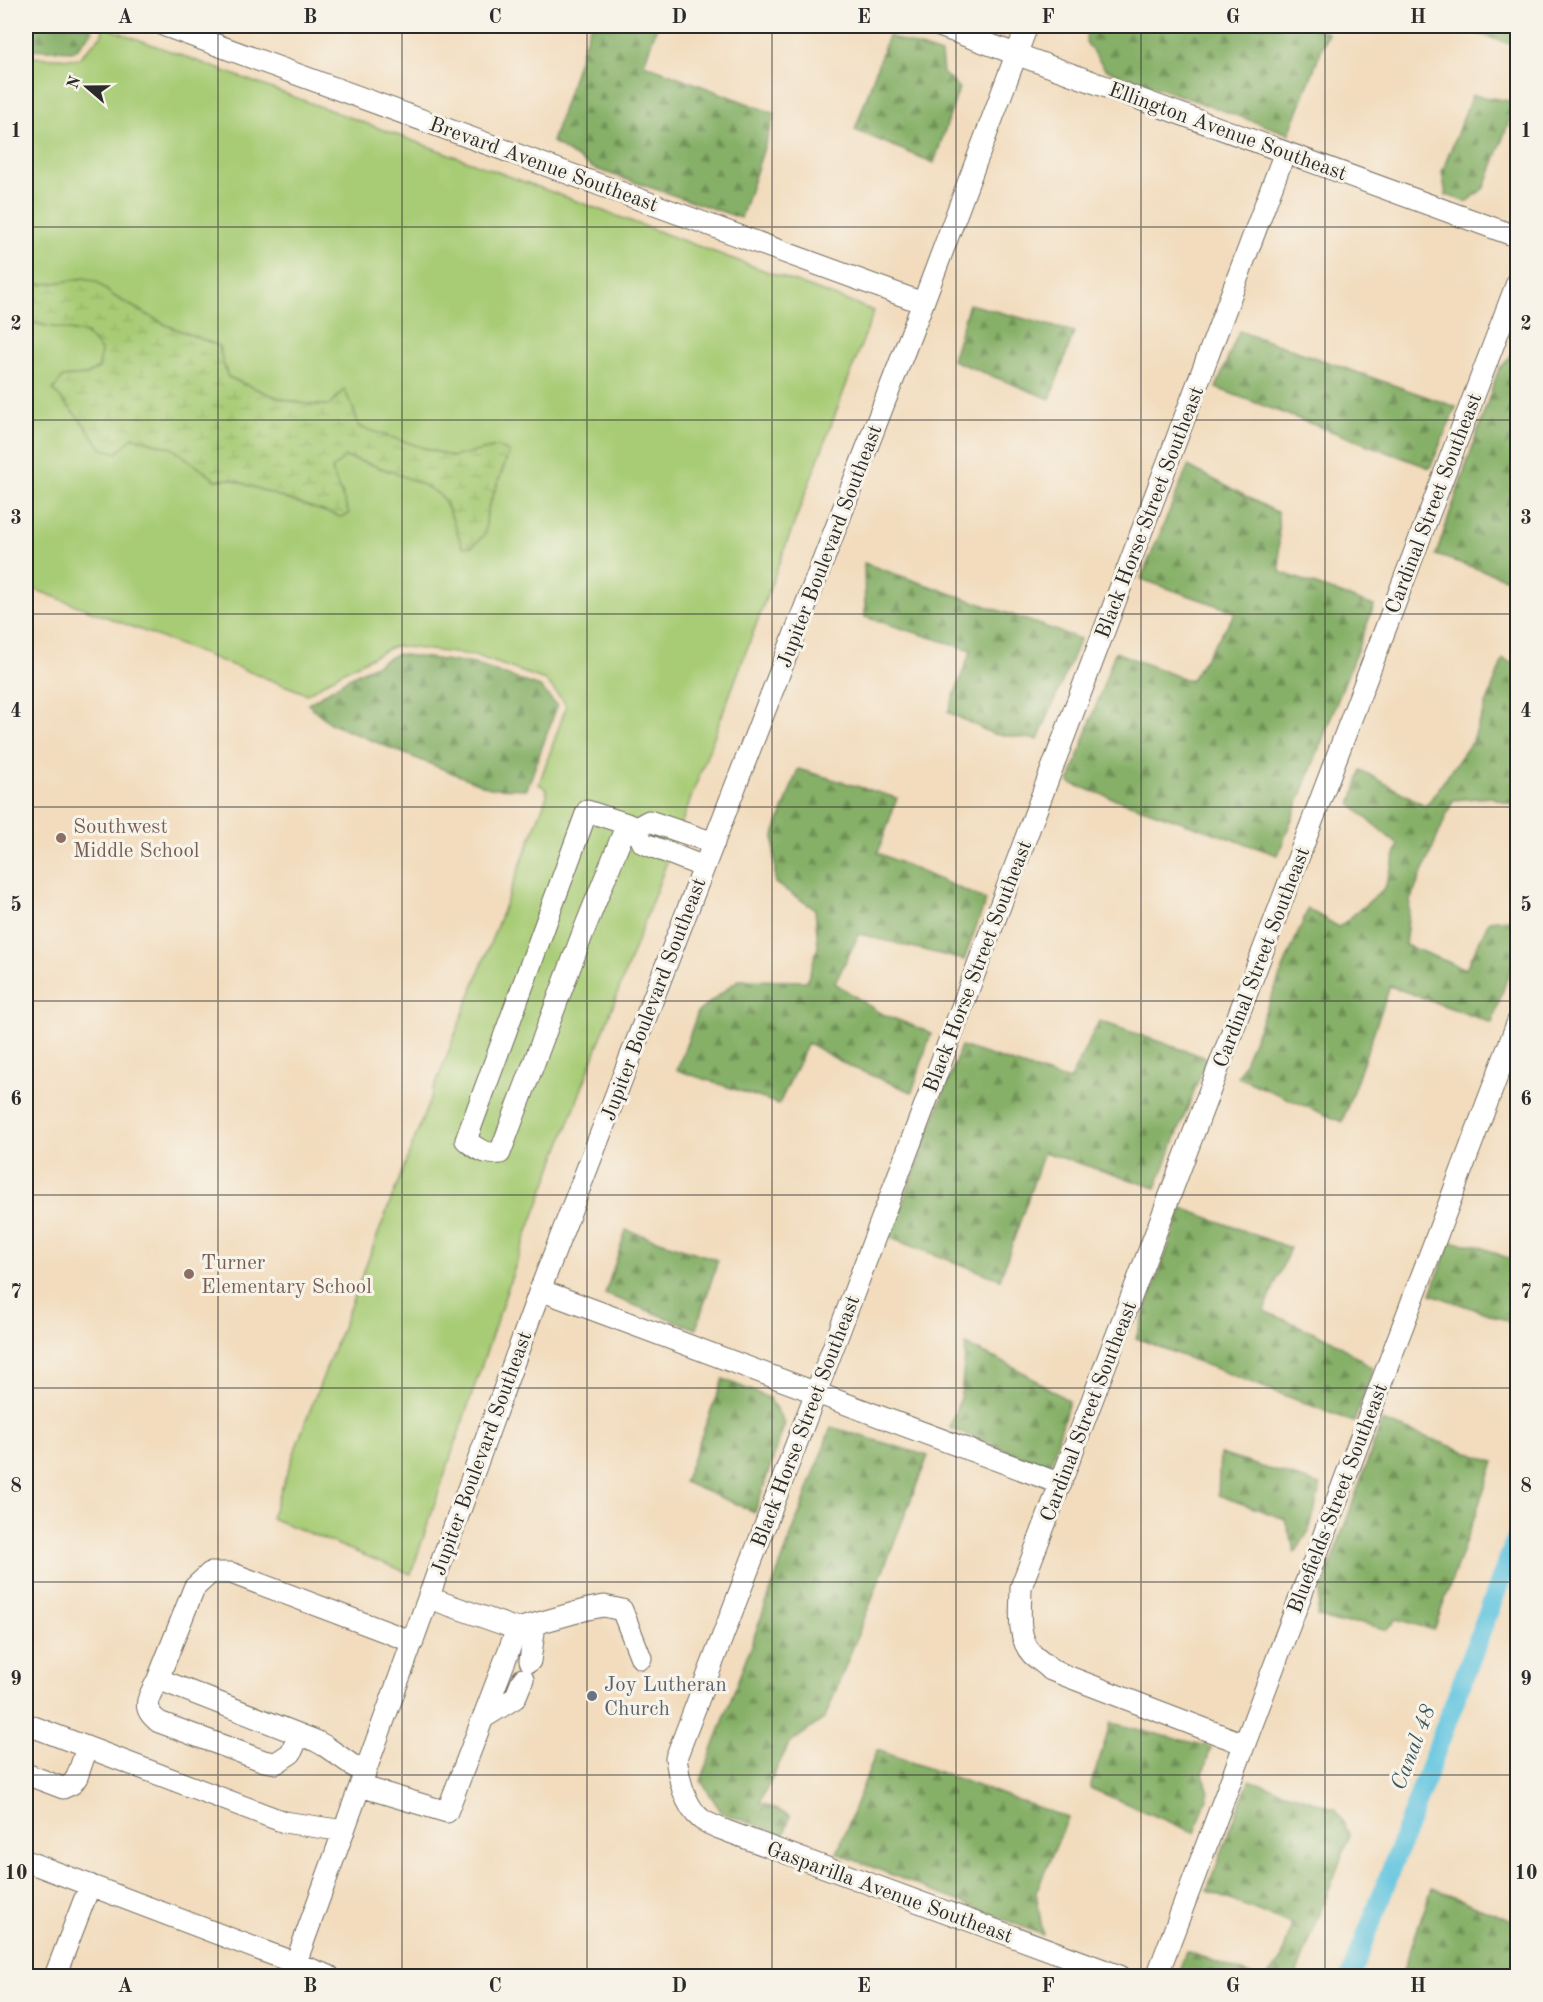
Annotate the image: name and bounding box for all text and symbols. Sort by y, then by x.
text: A [117,8,133,28]
text: B [303,8,317,28]
text: C [488,8,502,28]
text: D [671,8,687,28]
text: E [857,8,871,28]
text: F [1041,8,1055,28]
text: G [1226,8,1240,28]
text: H [1410,8,1426,28]
north arrow [57,57,117,117]
text: N [65,73,85,91]
street label: Ellington Avenue Southeast [1106,80,1349,185]
street label: Brevard Avenue Southeast [426,114,661,217]
text: 1 [10,122,22,142]
text: 1 [1520,122,1532,142]
text: 2 [10,315,22,335]
text: 2 [1520,315,1532,335]
street label: Black Horse Street Southeast [1093,384,1208,641]
street label: Cardinal Street Southeast [1383,390,1486,617]
street label: Jupiter Boulevard Southeast [774,422,886,671]
text: 3 [10,509,22,529]
text: 3 [1520,509,1532,529]
text: 4 [10,702,22,722]
text: 4 [1520,702,1532,722]
place label: Southwest Middle School [73,817,200,862]
marker: Southwest Middle School [54,831,68,845]
street label: Black Horse Street Southeast [921,838,1036,1095]
street label: Cardinal Street Southeast [1211,844,1314,1071]
street label: Jupiter Boulevard Southeast [598,875,710,1124]
text: 5 [10,895,22,916]
text: 5 [1520,895,1532,916]
text: 6 [10,1090,22,1110]
text: 6 [1520,1090,1532,1110]
place label: Turner Elementary School [201,1253,372,1298]
marker: Turner Elementary School [182,1267,196,1281]
text: 7 [10,1283,22,1303]
text: 7 [1520,1283,1532,1303]
street label: Black Horse Street Southeast [749,1293,864,1550]
street label: Cardinal Street Southeast [1038,1298,1141,1525]
street label: Jupiter Boulevard Southeast [428,1329,536,1578]
street label: Bluefields Street Southeast [1285,1380,1392,1617]
text: 8 [10,1477,22,1497]
text: 8 [1520,1477,1532,1497]
text: 9 [10,1670,22,1690]
text: 9 [1520,1670,1532,1690]
place label: Joy Lutheran Church [604,1675,727,1720]
marker: Joy Lutheran Church [585,1689,599,1703]
water label: Canal 48 [1388,1702,1440,1793]
street label: Gasparilla Avenue Southeast [764,1839,1015,1948]
text: 10 [4,1864,28,1884]
text: 10 [1514,1864,1538,1884]
text: A [117,1977,133,1997]
text: B [303,1977,317,1997]
text: C [488,1977,502,1997]
text: D [671,1977,687,1997]
text: E [857,1977,871,1997]
text: F [1041,1977,1055,1997]
text: G [1226,1977,1240,1997]
text: H [1410,1977,1426,1997]

